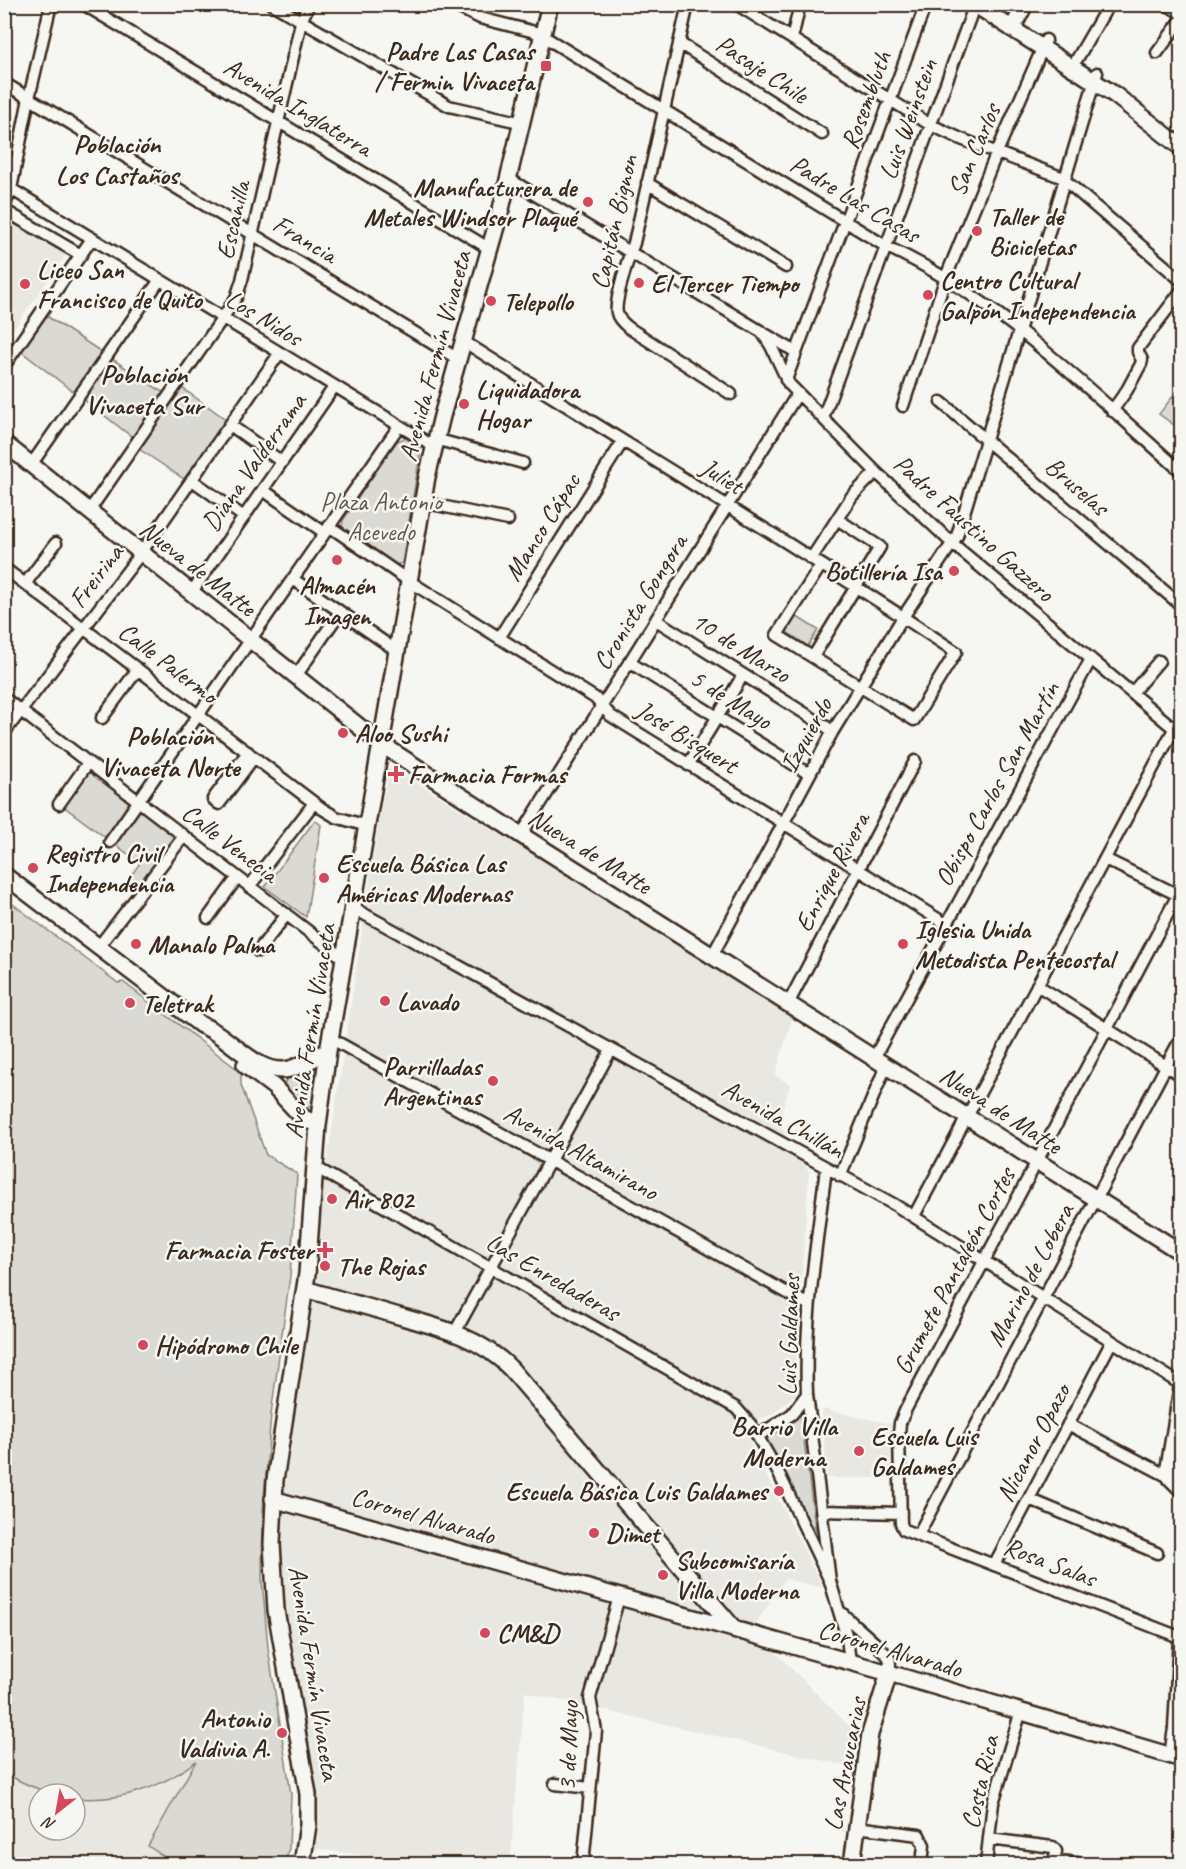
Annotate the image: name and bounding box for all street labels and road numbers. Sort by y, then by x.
street label: Pasaje Chile [710,27,816,112]
street label: Rosembluth [833,45,899,153]
street label: Avenida Inglaterra [218,50,380,165]
street label: Luis Weinstein [871,54,945,184]
street label: San Carlos [940,97,1009,201]
street label: Padre Las Casas [784,147,928,252]
street label: Capitán Bignon [583,150,646,292]
street label: Escanilla [208,175,259,262]
street label: Francia [267,207,345,272]
street label: Avenida Fermín Vivaceta [391,246,479,465]
street label: Los Nidos [220,282,310,355]
street label: Diana Valderrama [194,385,315,537]
street label: Padre Faustino Gazzero [887,447,1063,610]
street label: Juliet [693,449,751,503]
street label: Bruselas [1038,449,1117,524]
street label: Manco Cápac [496,466,588,587]
street label: Nueva de Matte [133,512,264,625]
street label: Cronista Gongora [585,526,696,676]
street label: Freirina [61,536,132,614]
street label: 10 de Marzo [685,604,798,691]
street label: Calle Palermo [112,615,227,713]
street label: 5 de Mayo [684,661,780,738]
street label: Obispo Carlos San Martín [927,675,1068,892]
street label: Izquierdo [772,690,841,778]
street label: José Bisquert [628,692,746,782]
street label: Calle Venecia [175,796,287,891]
street label: Nueva de Matte [522,800,659,903]
street label: Enrique Rivera [787,805,878,937]
street label: Avenida Fermín Vivaceta [277,920,343,1140]
street label: Nueva de Matte [934,1058,1070,1163]
street label: Avenida Chillán [716,1072,851,1167]
street label: Avenida Altamirano [498,1096,666,1209]
street label: Grumete Pantaleón Cortes [886,1160,1023,1380]
street label: Marino de Lobera [979,1196,1082,1352]
street label: Las Enredaderas [480,1225,628,1330]
street label: Luis Galdames [770,1272,808,1396]
street label: Nicanor Opazo [988,1376,1079,1508]
street label: Coronel Alvarado [348,1480,500,1553]
street label: Rosa Salas [999,1529,1103,1595]
street label: Avenida Fermín Vivaceta [281,1564,347,1784]
street label: Coronel Alvarado [815,1613,967,1686]
street label: Las Araucarias [816,1693,874,1833]
street label: 3 de Mayo [550,1699,586,1792]
street label: Costa Rica [953,1731,1007,1832]

